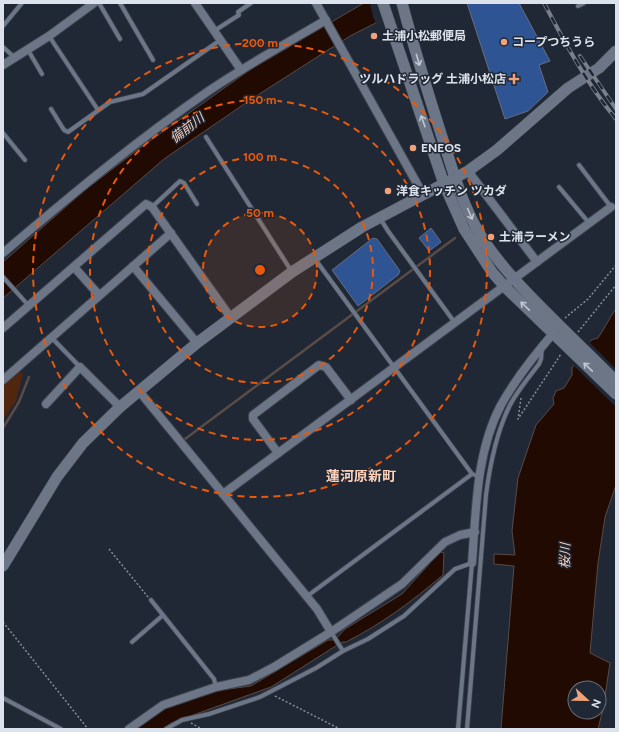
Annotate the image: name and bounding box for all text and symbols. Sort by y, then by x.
place label: 土浦小松郵便局 [382,29,466,43]
marker: 土浦小松郵便局 [369,31,379,41]
place label: コープつちうら [512,35,595,49]
text: 200 m [242,36,278,50]
marker: コープつちうら [499,37,509,47]
one-way arrow [415,54,422,67]
place label: ツルハドラッグ 土浦小松店 [359,72,506,86]
marker: ツルハドラッグ 土浦小松店 [509,74,519,84]
text: 150 m [243,93,277,107]
water label: 備前川 [167,109,209,146]
one-way arrow [419,114,426,127]
place label: ENEOS [421,141,461,155]
marker: ENEOS [408,143,418,153]
text: 100 m [243,150,277,164]
place label: 洋食キッチン ツカダ [396,184,507,198]
marker: 洋食キッチン ツカダ [383,186,393,196]
text: 50 m [246,206,274,220]
one-way arrow [467,208,474,220]
place label: 土浦ラーメン [499,230,571,244]
marker: 土浦ラーメン [486,232,496,242]
centre of rings [253,263,267,277]
one-way arrow [520,301,530,311]
one-way arrow [583,362,593,372]
district label: 蓮河原新町 [326,468,396,485]
water label: 桜川 [557,541,573,569]
north arrow [567,680,607,720]
text: N [588,697,603,710]

